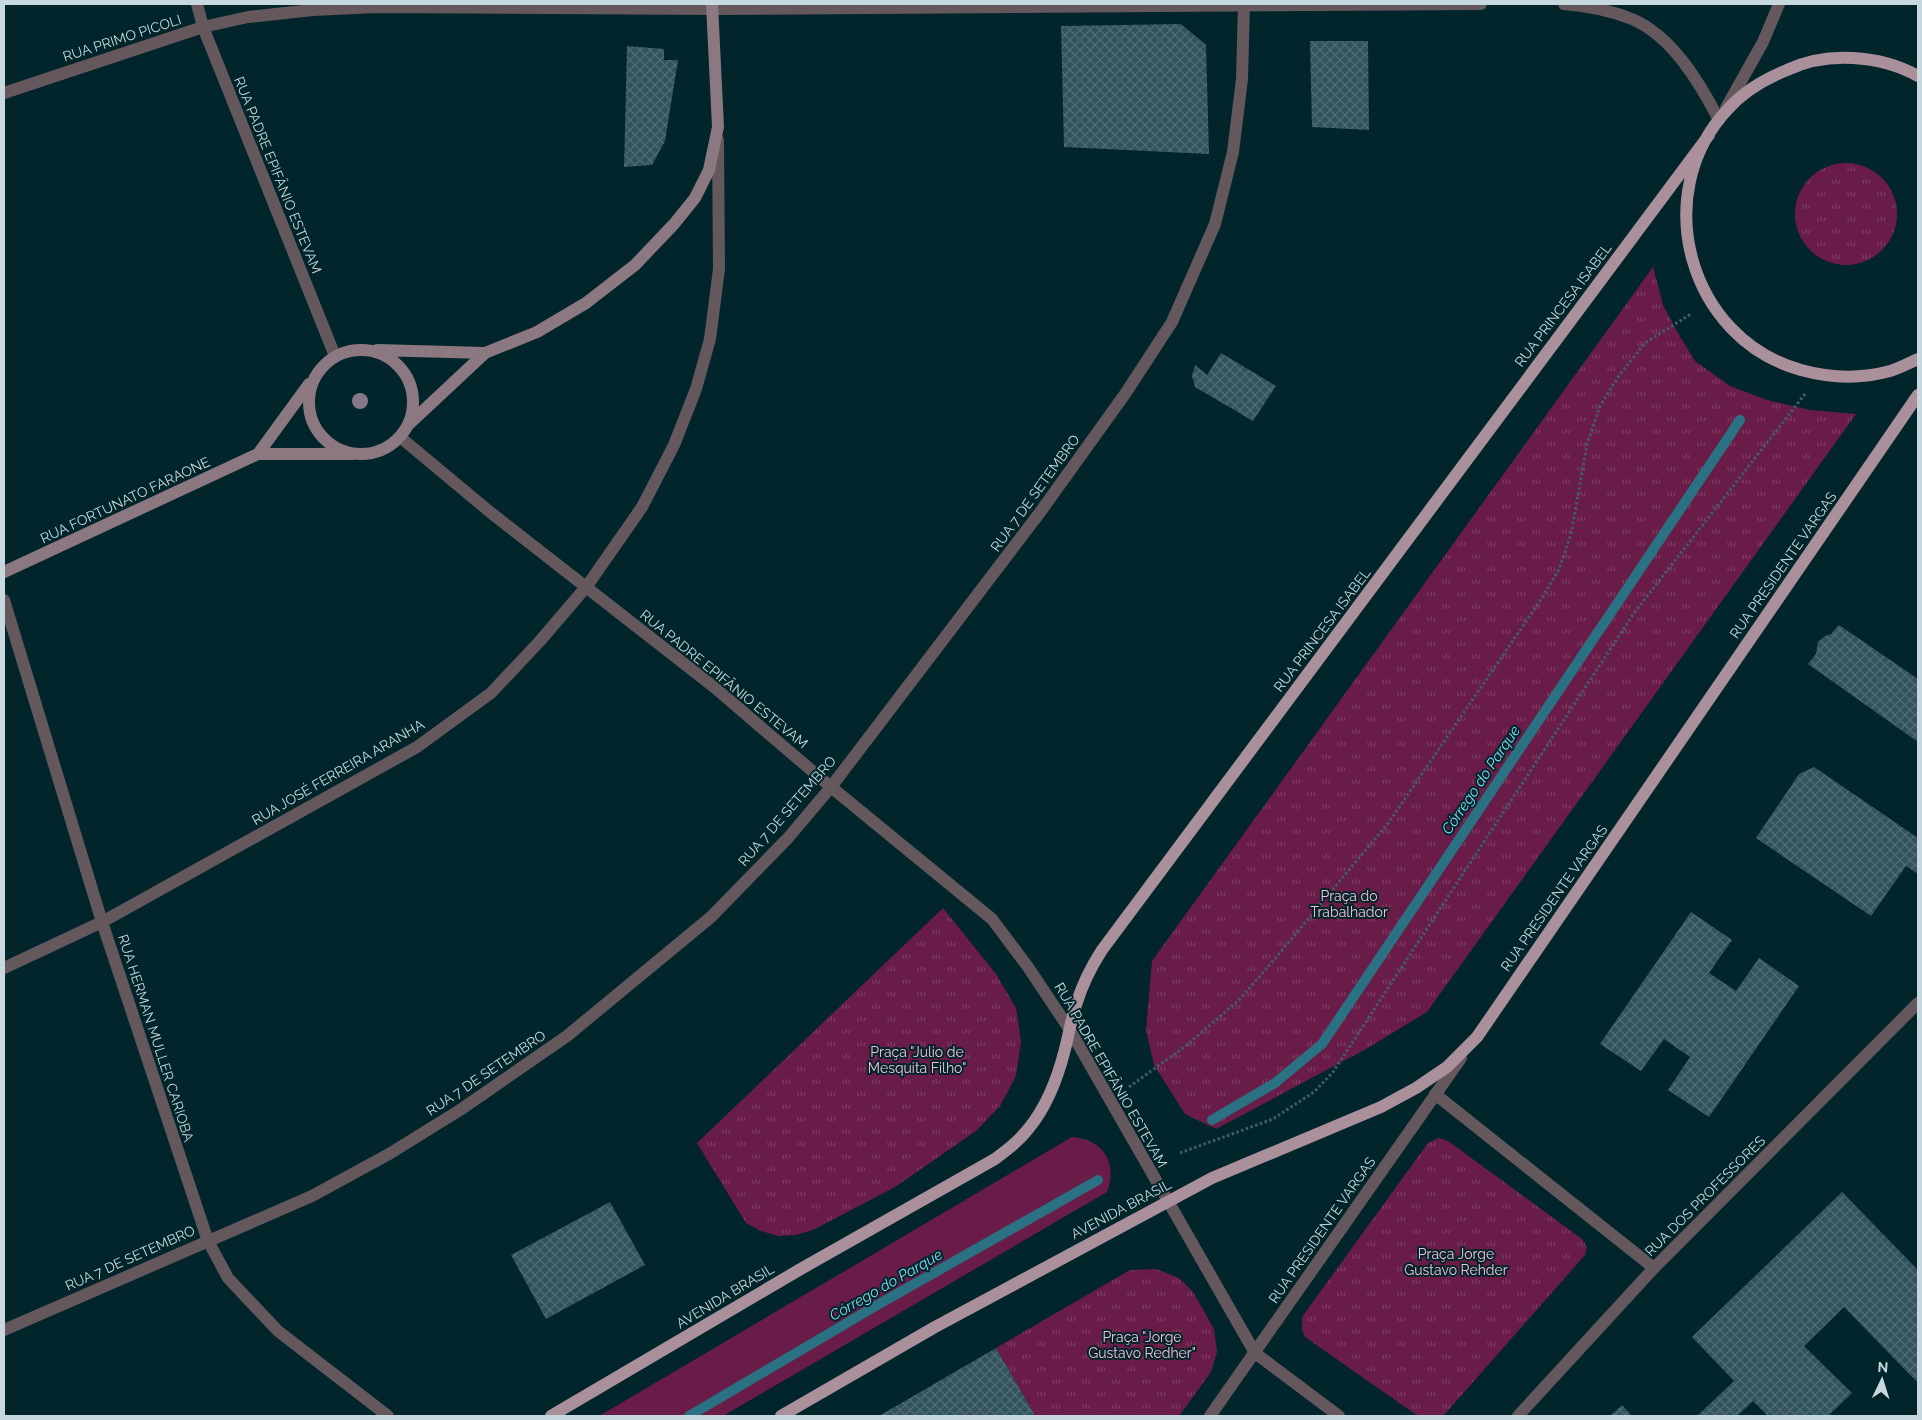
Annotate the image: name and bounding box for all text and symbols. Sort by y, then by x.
street label: RUA PRIMO PICOLI [61,11,183,65]
street label: RUA PADRE EPIFÂNIO ESTEVAM [231,74,326,276]
street label: RUA PRINCESA ISABEL [1511,240,1615,370]
street label: RUA 7 DE SETEMBRO [987,431,1083,555]
street label: RUA FORTUNATO FARAONE [38,454,212,546]
street label: RUA PRESIDENTE VARGAS [1726,488,1840,641]
street label: RUA PRINCESA ISABEL [1270,565,1374,695]
street label: RUA PADRE EPIFÂNIO ESTEVAM [637,606,812,752]
street label: RUA JOSÉ FERREIRA ARANHA [248,715,427,828]
water label: Córrego do Parque [1438,722,1524,838]
street label: RUA 7 DE SETEMBRO [735,753,839,869]
street label: RUA PRESIDENTE VARGAS [1497,821,1611,974]
park label: Praça do Trabalhador [1310,888,1388,920]
street label: RUA HERMAN MULLER CARIOBA [115,932,197,1144]
street label: RUA PADRE EPIFÂNIO ESTEVAM [1051,979,1172,1170]
street label: RUA 7 DE SETEMBRO [423,1027,549,1119]
park label: Praça "Julio de Mesquita Filho" [868,1044,966,1076]
street label: RUA DOS PROFESSORES [1642,1132,1769,1259]
street label: RUA PRESIDENTE VARGAS [1265,1153,1379,1306]
street label: AVENIDA BRASIL [1068,1176,1174,1242]
street label: RUA 7 DE SETEMBRO [63,1222,197,1294]
water label: Córrego do Parque [826,1245,946,1325]
park label: Praça Jorge Gustavo Rehder [1404,1246,1508,1278]
street label: AVENIDA BRASIL [673,1261,777,1331]
park label: Praça "Jorge Gustavo Redher" [1088,1329,1196,1361]
north arrow [1857,1355,1907,1405]
text: N [1877,1359,1889,1375]

